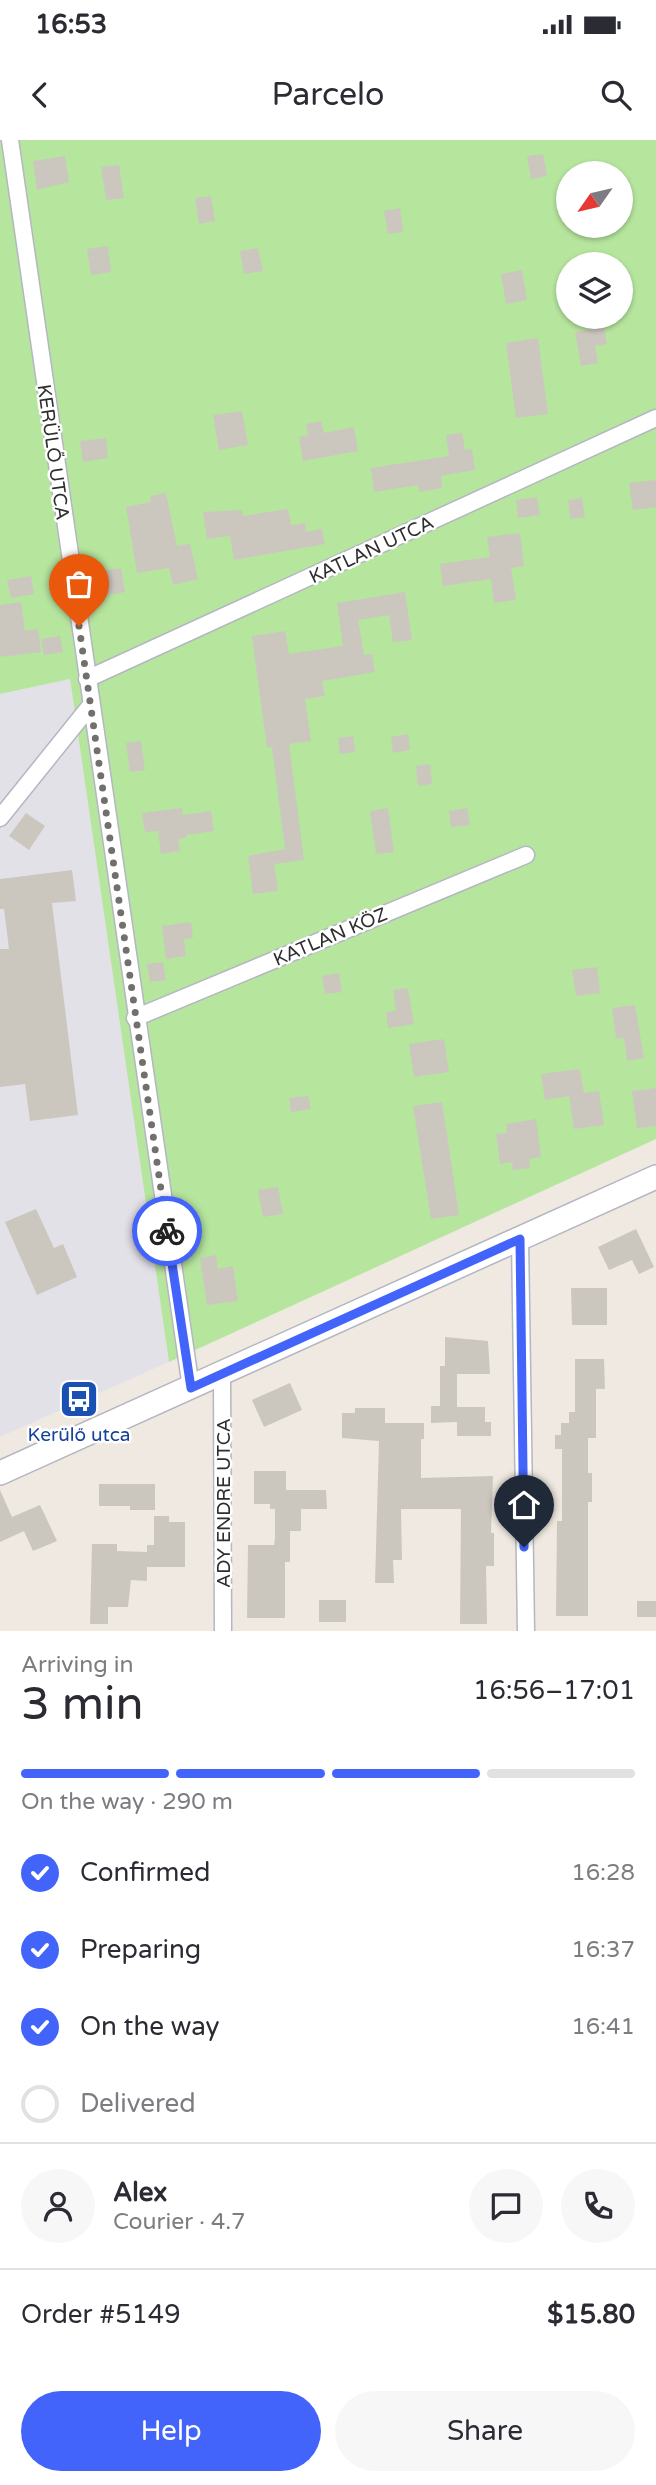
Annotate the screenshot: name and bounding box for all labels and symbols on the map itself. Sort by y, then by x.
north arrow [556,161,634,238]
street label: KERÜLŐ UTCA [33,383,74,522]
street label: KATLAN UTCA [306,511,437,588]
pin [49,554,109,626]
street label: KATLAN KÖZ [270,903,391,971]
courier [132,1196,202,1266]
bus stop icon: Kerülő utca [58,1378,100,1420]
street label: ADY ENDRE UTCA [213,1418,235,1588]
place label: Kerülő utca [27,1424,131,1446]
pin [494,1475,554,1547]

